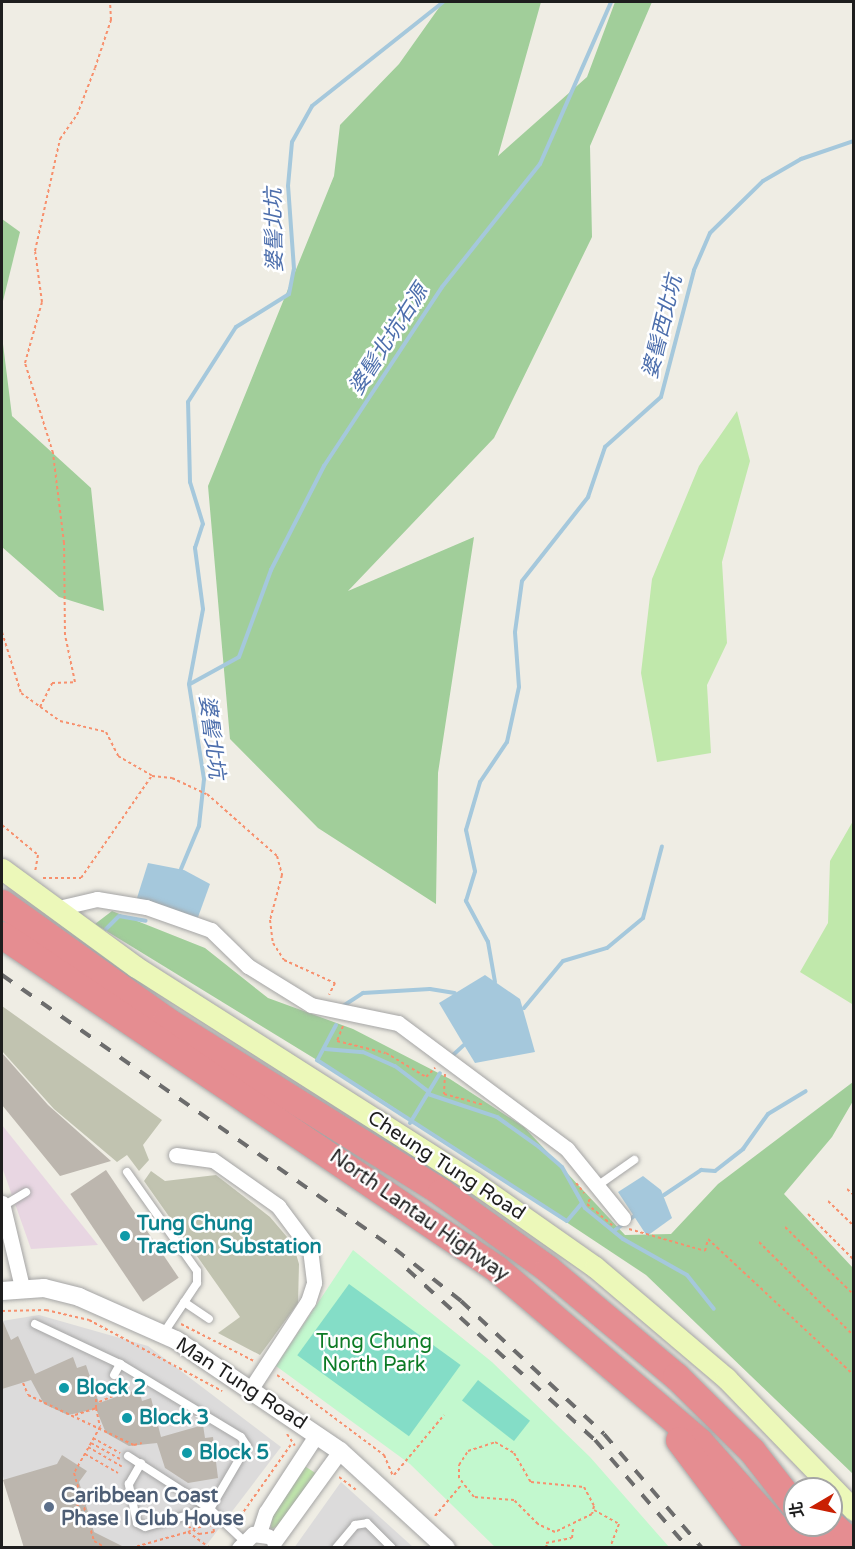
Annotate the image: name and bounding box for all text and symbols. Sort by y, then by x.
water label: 婆髻北坑 [262,188,288,272]
water label: 婆髻西北坑 [638,273,688,381]
water label: 婆髻北坑右源 [344,280,434,400]
water label: 婆髻北坑 [193,694,229,780]
street label: Cheung Tung Road [363,1106,529,1226]
street label: North Lantau Highway [325,1145,513,1287]
place label: Tung Chung Traction Substation [137,1212,322,1259]
marker: Tung Chung Traction Substation [118,1229,132,1243]
park label: Tung Chung North Park [316,1330,432,1377]
street label: Man Tung Road [171,1333,311,1435]
place label: Block 2 [76,1376,146,1400]
marker: Block 2 [57,1381,71,1395]
place label: Block 3 [139,1406,209,1430]
marker: Block 3 [120,1411,134,1425]
place label: Block 5 [199,1441,269,1465]
marker: Block 5 [180,1446,194,1460]
north arrow [783,1477,843,1537]
place label: Caribbean Coast Phase I Club House [61,1484,244,1531]
marker: Caribbean Coast Phase I Club House [42,1500,56,1514]
text: 北 [786,1500,808,1519]

